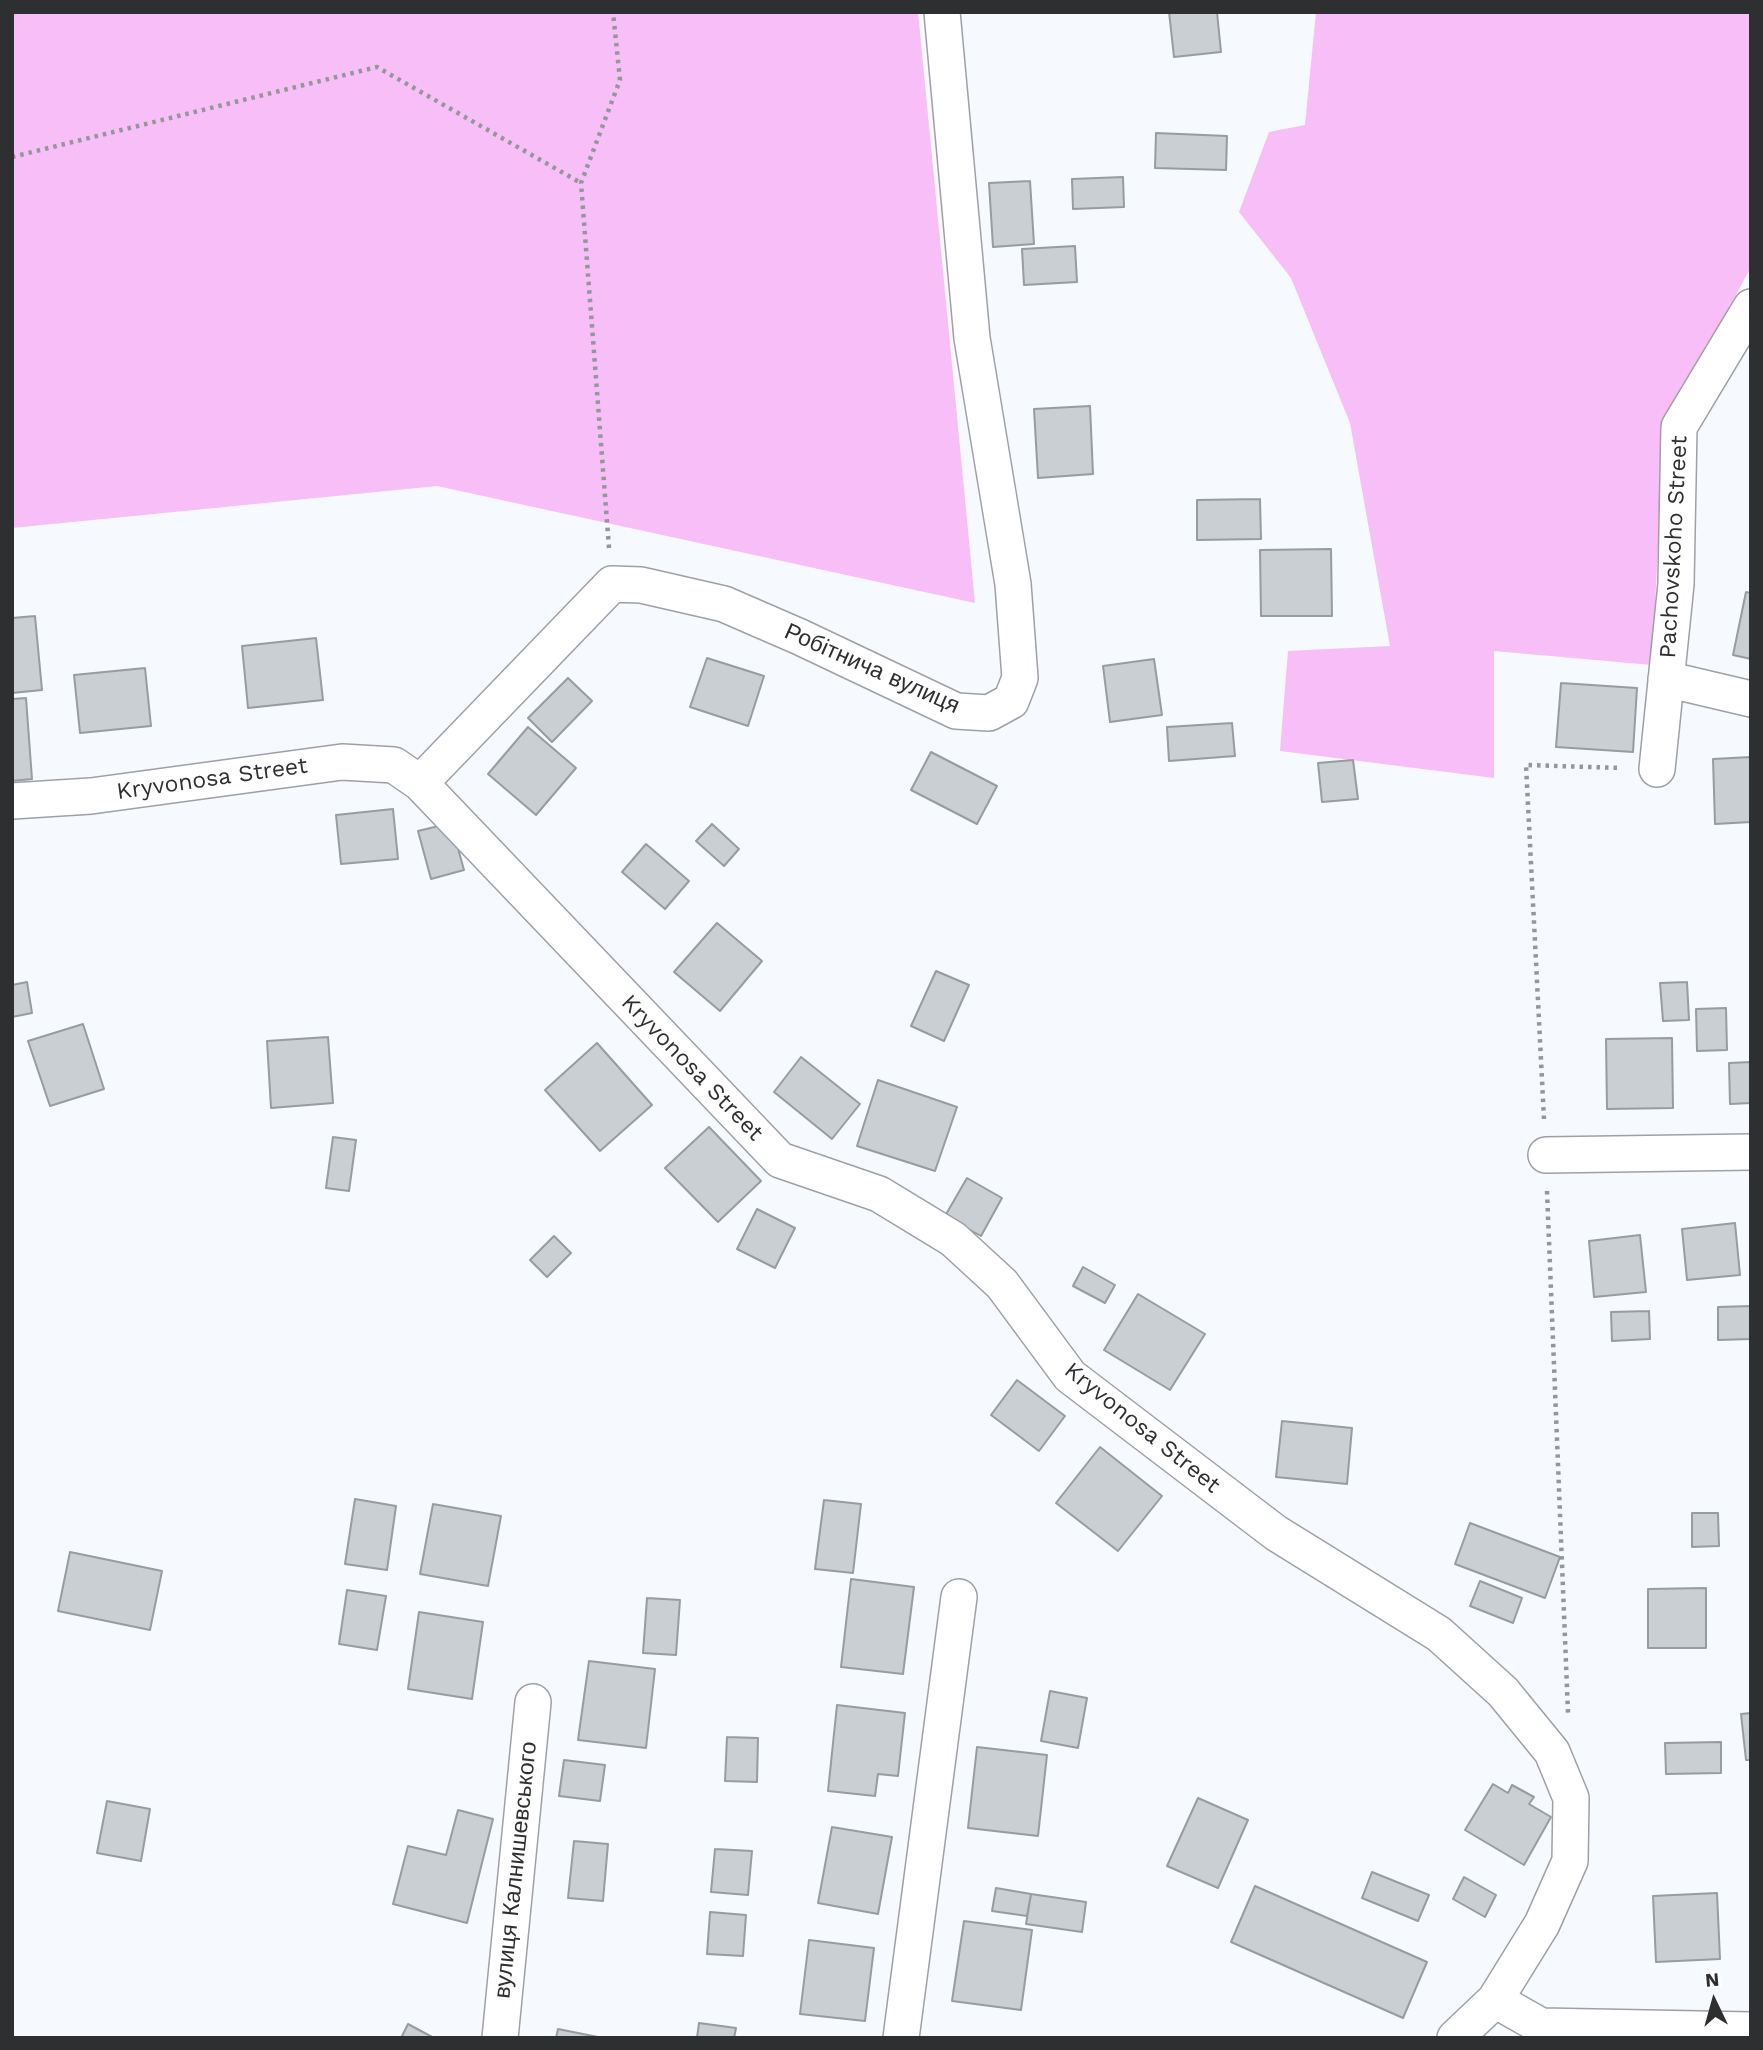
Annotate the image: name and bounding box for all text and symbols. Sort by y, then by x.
street label: Pachovskoho Street [1654,435,1694,659]
street label: Робітнича вулиця [780,618,964,720]
street label: Kryvonosa Street [115,752,309,806]
street label: Kryvonosa Street [615,989,769,1147]
street label: Kryvonosa Street [1059,1357,1225,1499]
street label: вулиця Калнишевського [489,1740,543,2000]
north arrow [1679,1966,1749,2036]
text: N [1704,1968,1720,1992]

